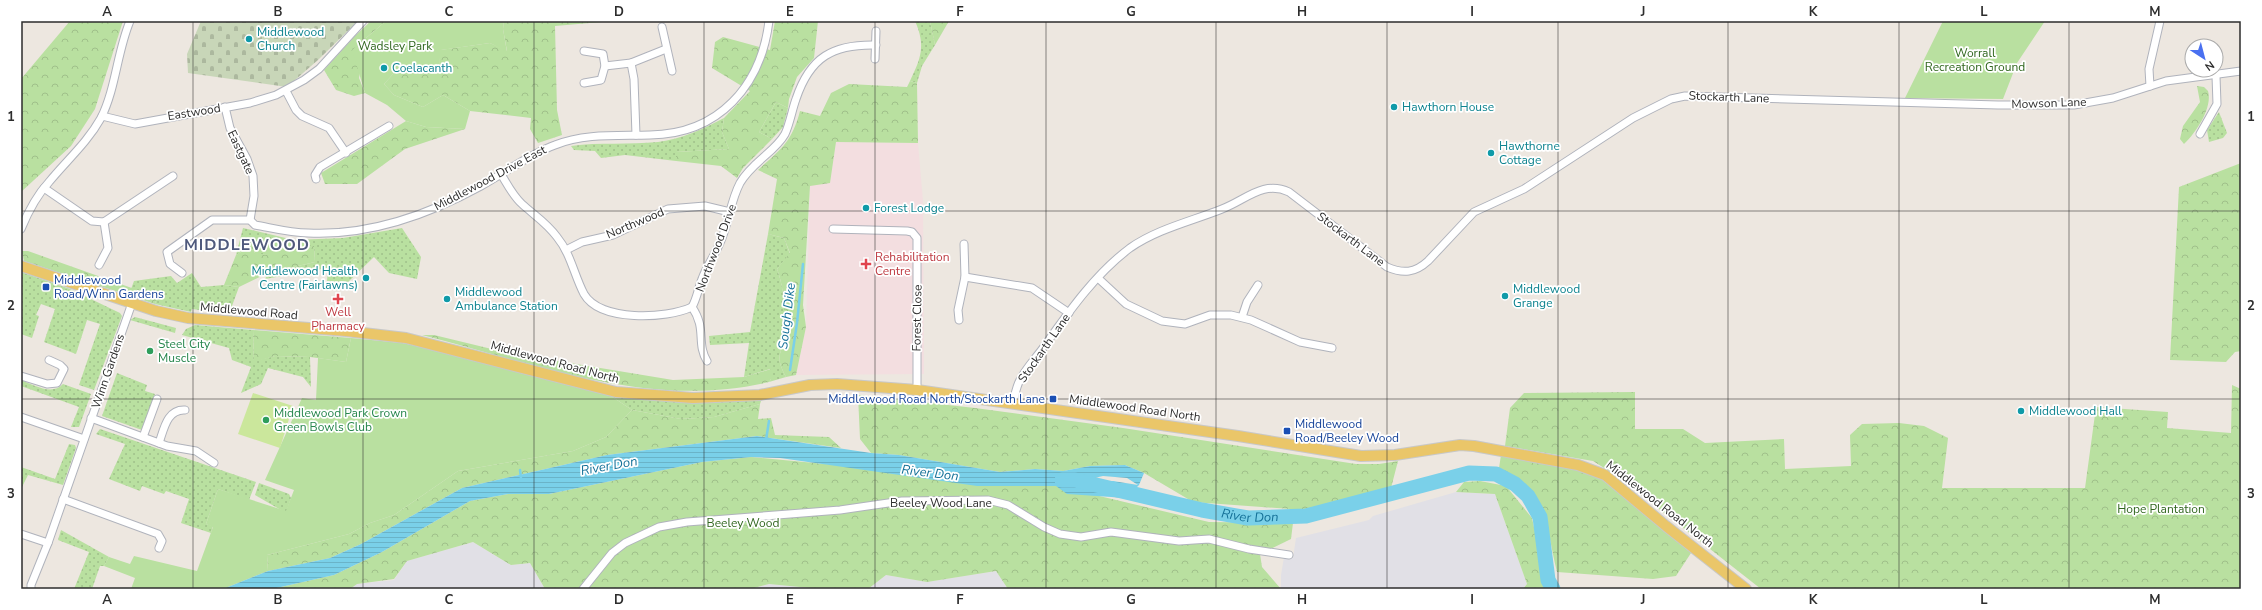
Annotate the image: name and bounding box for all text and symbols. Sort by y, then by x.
text: A [102,3,112,21]
text: B [274,3,283,21]
text: C [445,3,454,21]
text: D [614,3,624,21]
text: E [786,3,794,21]
text: F [956,3,964,21]
text: G [1126,3,1136,21]
text: H [1297,3,1307,21]
text: I [1470,3,1474,21]
text: J [1640,3,1645,21]
text: K [1809,3,1818,21]
text: L [1980,3,1988,21]
text: M [2149,3,2161,21]
place label: Middlewood Church [257,24,324,54]
marker: Middlewood Church [244,34,254,44]
park label: Wadsley Park [358,38,433,54]
north arrow [2184,38,2224,78]
park label: Worrall Recreation Ground [1925,45,2025,75]
text: N [2202,57,2217,74]
place label: Coelacanth [392,60,452,76]
marker: Coelacanth [379,63,389,73]
street label: Stockarth Lane [1688,88,1770,106]
street label: Mowson Lane [2011,94,2087,112]
place label: Hawthorn House [1402,99,1494,115]
street label: Eastwood [166,100,222,124]
marker: Hawthorn House [1389,102,1399,112]
text: 1 [7,108,15,126]
text: 1 [2247,108,2255,126]
street label: Eastgate [224,127,258,177]
place label: Hawthorne Cottage [1499,138,1560,168]
street label: Middlewood Drive East [431,141,550,214]
marker: Hawthorne Cottage [1486,148,1496,158]
place label: Forest Lodge [874,200,944,216]
street label: Northwood Drive [692,202,740,294]
marker: Forest Lodge [861,203,871,213]
street label: Northwood [604,204,666,242]
street label: Stockarth Lane [1314,208,1388,270]
district label: MIDDLEWOOD [184,234,310,256]
place label: Rehabilitation Centre [875,249,950,279]
marker: Rehabilitation Centre [860,258,872,270]
place label: Middlewood Health Centre (Fairlawns) [251,263,358,293]
place label: Middlewood Road/Winn Gardens [54,272,164,302]
marker: Middlewood Health Centre (Fairlawns) [361,273,371,283]
place label: Middlewood Grange [1513,281,1580,311]
marker: Middlewood Road/Winn Gardens [41,282,51,292]
water label: Sough Dike [774,282,800,350]
place label: Middlewood Ambulance Station [455,284,558,314]
street label: Forest Close [908,284,926,352]
marker: Middlewood Grange [1500,291,1510,301]
marker: Well Pharmacy [333,294,343,304]
marker: Middlewood Ambulance Station [442,294,452,304]
text: 2 [7,297,15,315]
text: 2 [2247,297,2255,315]
street label: Middlewood Road [199,299,299,323]
place label: Well Pharmacy [311,304,366,334]
street label: Stockarth Lane [1014,310,1074,386]
street label: Winn Gardens [88,331,128,410]
place label: Steel City Muscle [158,336,211,366]
street label: Middlewood Road North [489,337,621,387]
marker: Steel City Muscle [145,346,155,356]
place label: Middlewood Road North/Stockarth Lane [828,391,1045,407]
street label: Middlewood Road North [1068,391,1202,425]
marker: Middlewood Road North/Stockarth Lane [1048,394,1058,404]
place label: Middlewood Hall [2029,403,2122,419]
place label: Middlewood Park Crown Green Bowls Club [274,405,407,435]
marker: Middlewood Hall [2016,406,2026,416]
marker: Middlewood Park Crown Green Bowls Club [261,415,271,425]
place label: Middlewood Road/Beeley Wood [1295,416,1399,446]
marker: Middlewood Road/Beeley Wood [1282,426,1292,436]
water label: River Don [579,452,639,480]
street label: Middlewood Road North [1603,457,1717,551]
water label: River Don [900,461,960,485]
text: 3 [7,485,15,503]
text: 3 [2247,485,2255,503]
street label: Beeley Wood Lane [890,495,992,511]
park label: Hope Plantation [2117,501,2205,517]
water label: River Don [1220,505,1279,527]
park label: Beeley Wood [707,515,779,531]
text: A [102,591,112,609]
text: B [274,591,283,609]
text: C [445,591,454,609]
text: D [614,591,624,609]
text: E [786,591,794,609]
text: F [956,591,964,609]
text: G [1126,591,1136,609]
text: H [1297,591,1307,609]
text: I [1470,591,1474,609]
text: J [1640,591,1645,609]
text: K [1809,591,1818,609]
text: L [1980,591,1988,609]
text: M [2149,591,2161,609]

